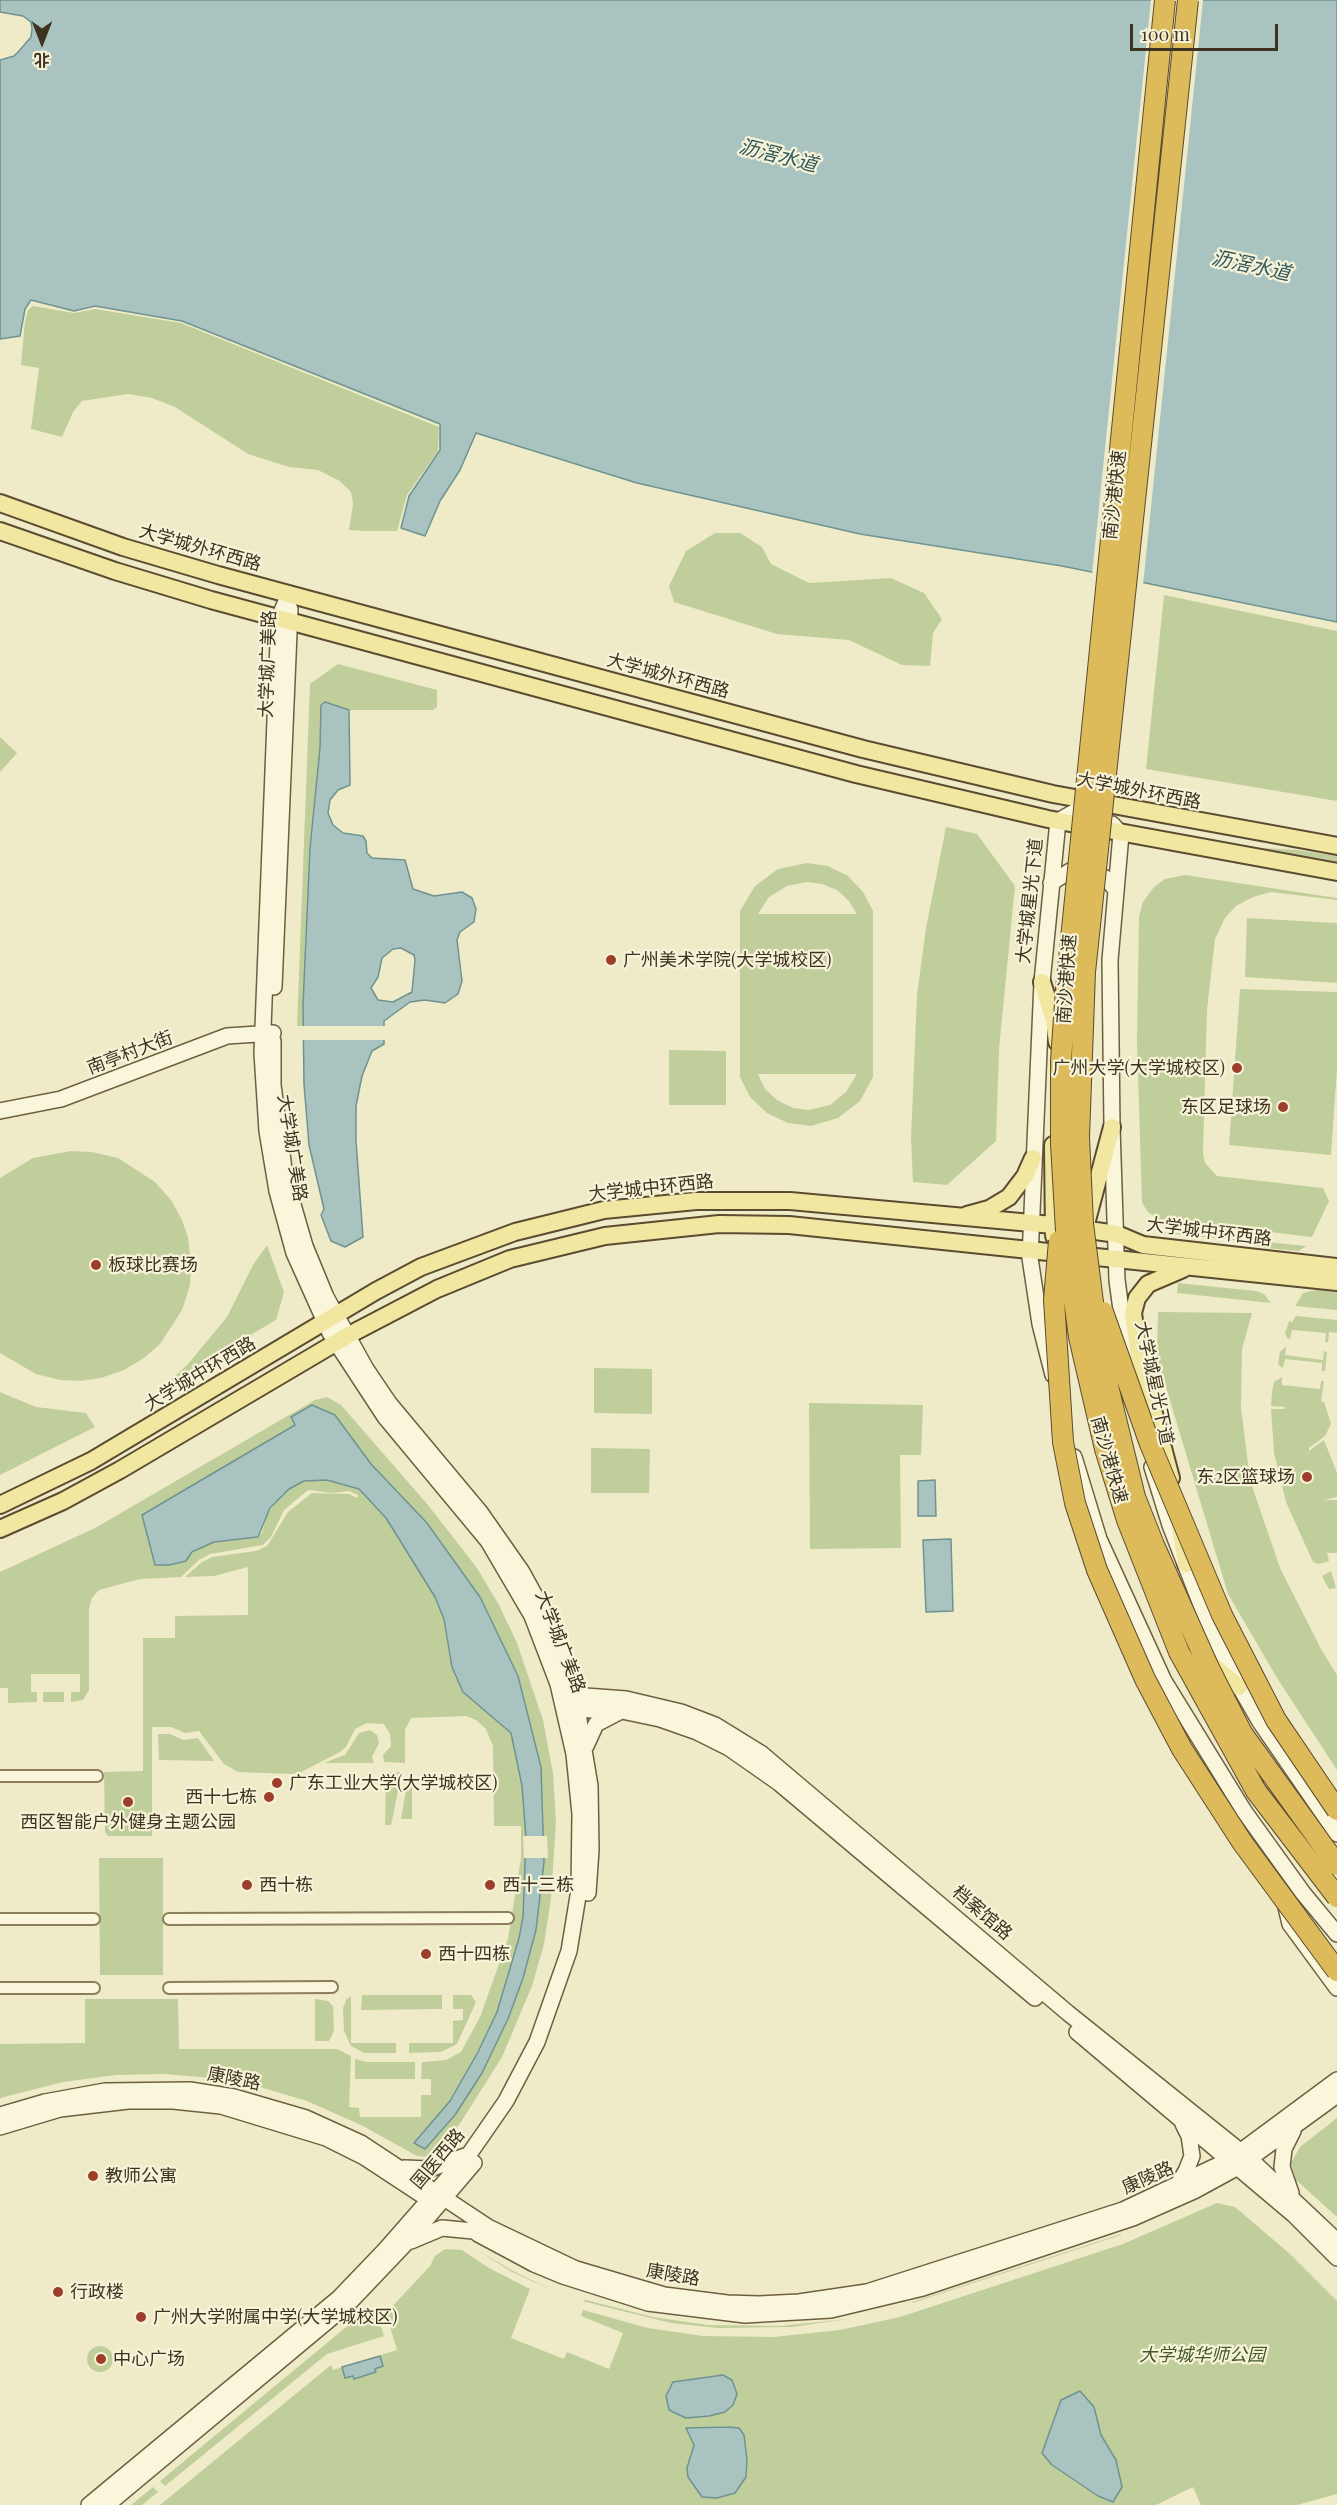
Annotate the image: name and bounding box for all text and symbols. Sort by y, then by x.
north arrow [12,12,72,72]
scale bar [1133,12,1282,50]
text: 100 m [1141,22,1190,46]
text: 北 [34,50,50,71]
water label: 沥滘水道 [736,135,820,177]
water label: 沥滘水道 [1209,246,1293,286]
street label: 南沙港快速 [1100,449,1130,541]
street label: 大学城外环西路 [136,520,264,576]
street label: 大学城广美路 [255,610,281,718]
street label: 大学城外环西路 [604,649,732,703]
street label: 大学城外环西路 [1075,768,1203,814]
street label: 大学城星光下道 [1013,837,1047,965]
street label: 南沙港快速 [1053,933,1081,1025]
place label: 广州美术学院(大学城校区) [623,949,832,971]
marker: 广州美术学院(大学城校区) [604,953,618,967]
street label: 南亭村大街 [84,1027,176,1079]
place label: 广州大学(大学城校区) [1052,1057,1225,1079]
marker: 广州大学(大学城校区) [1230,1061,1244,1075]
street label: 大学城广美路 [273,1093,311,1203]
place label: 东区足球场 [1181,1096,1271,1118]
marker: 东区足球场 [1276,1100,1290,1114]
street label: 大学城中环西路 [587,1171,715,1205]
street label: 大学城中环西路 [1145,1214,1273,1250]
place label: 板球比赛场 [108,1254,198,1276]
marker: 板球比赛场 [89,1258,103,1272]
street label: 大学城星光下道 [1130,1319,1178,1447]
street label: 大学城中环西路 [140,1332,260,1416]
street label: 南沙港快速 [1086,1414,1132,1506]
place label: 东2区篮球场 [1196,1466,1295,1488]
marker: 东2区篮球场 [1300,1470,1314,1484]
street label: 大学城广美路 [531,1588,589,1696]
place label: 广东工业大学(大学城校区) [289,1772,498,1794]
marker: 广东工业大学(大学城校区) [270,1776,284,1790]
place label: 西十七栋 [185,1786,257,1808]
marker: 西十七栋 [262,1790,276,1804]
marker: 西区智能户外健身主题公园 [121,1795,135,1809]
place label: 西区智能户外健身主题公园 [20,1811,236,1833]
place label: 西十栋 [259,1874,313,1896]
place label: 西十三栋 [502,1874,574,1896]
marker: 西十栋 [240,1878,254,1892]
marker: 西十三栋 [483,1878,497,1892]
street label: 档案馆路 [948,1881,1016,1945]
place label: 西十四栋 [438,1943,510,1965]
marker: 西十四栋 [419,1947,433,1961]
street label: 康陵路 [205,2063,263,2095]
street label: 国医西路 [407,2124,469,2194]
street label: 康陵路 [1119,2157,1177,2199]
place label: 教师公寓 [105,2165,177,2187]
marker: 教师公寓 [86,2169,100,2183]
street label: 康陵路 [645,2260,701,2290]
place label: 行政楼 [70,2281,124,2303]
marker: 行政楼 [51,2285,65,2299]
place label: 广州大学附属中学(大学城校区) [153,2306,398,2328]
marker: 广州大学附属中学(大学城校区) [134,2310,148,2324]
park label: 大学城华师公园 [1139,2344,1265,2366]
place label: 中心广场 [113,2348,185,2370]
marker: 中心广场 [94,2352,108,2366]

